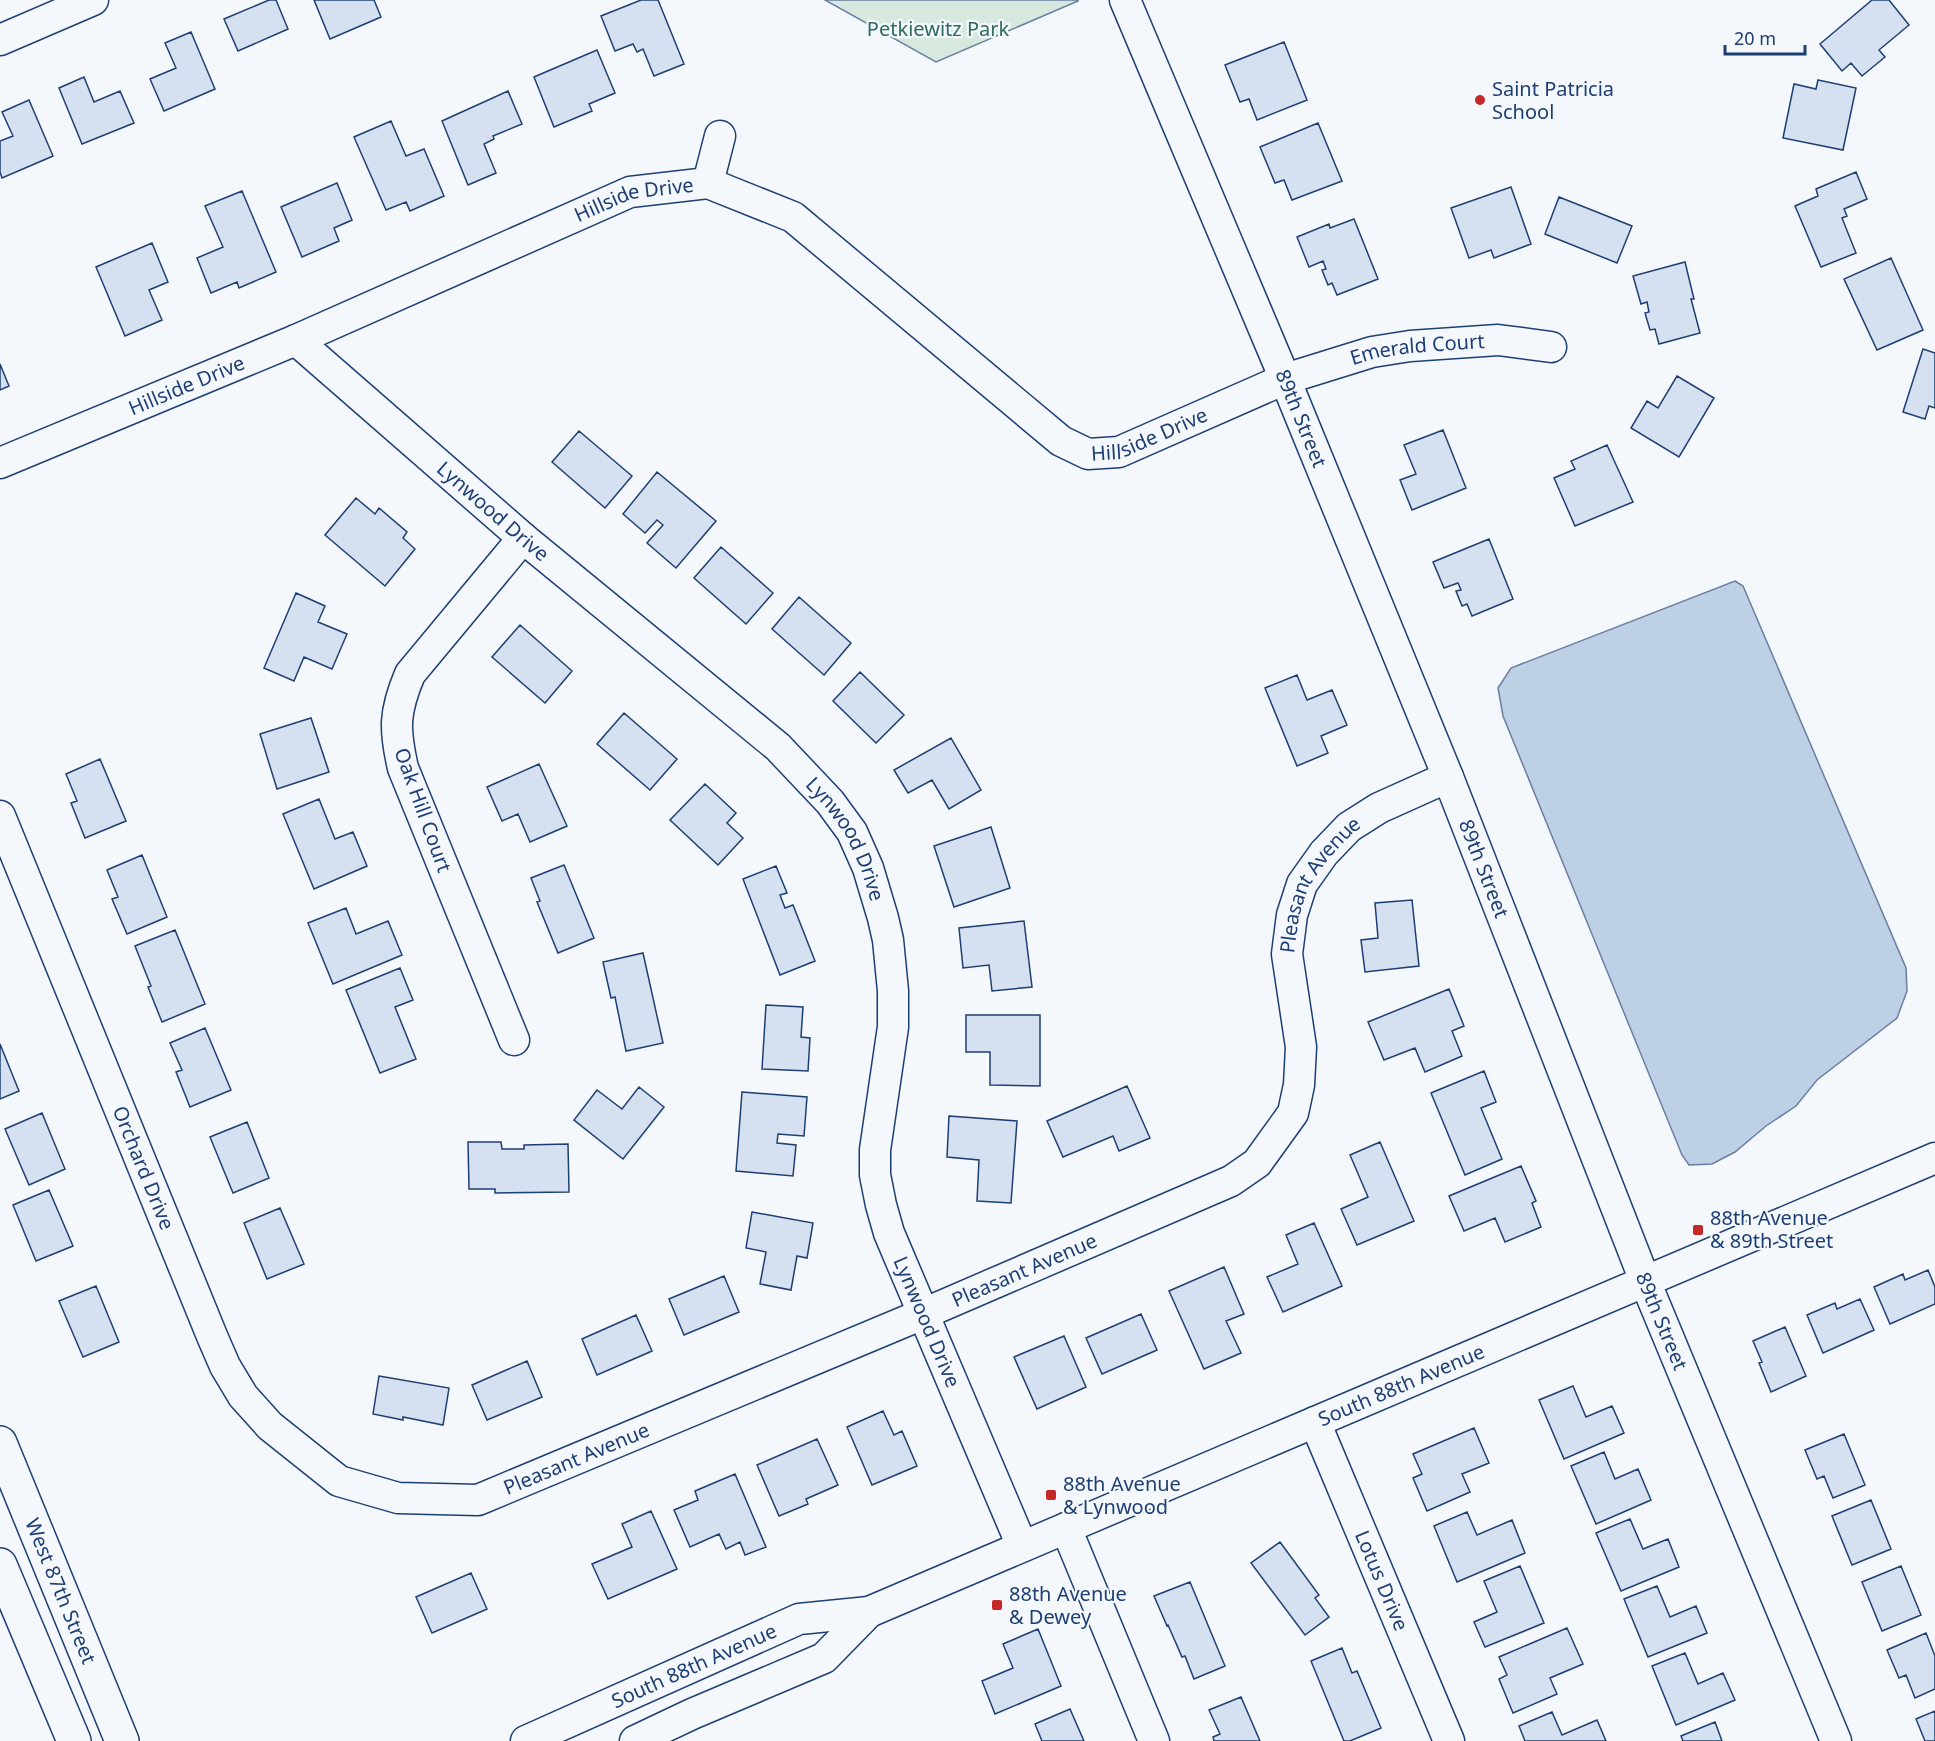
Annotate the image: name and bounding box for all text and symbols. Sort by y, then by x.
park label: Petkiewitz Park [867,15,1009,42]
scale bar [1725,18,1804,56]
text: 20 m [1734,26,1776,50]
place label: Saint Patricia School [1492,75,1614,125]
marker: Saint Patricia School [1473,93,1487,107]
street label: Hillside Drive [570,171,695,228]
street label: Emerald Court [1346,327,1485,371]
street label: Hillside Drive [124,349,249,421]
street label: 89th Street [1269,365,1334,471]
street label: Hillside Drive [1090,401,1212,467]
street label: Lynwood Drive [431,455,555,567]
street label: Oak Hill Court [388,744,459,876]
street label: Lynwood Drive [800,771,891,904]
street label: Pleasant Avenue [1273,809,1365,955]
street label: 89th Street [1453,815,1516,922]
street label: Orchard Drive [107,1102,181,1234]
place label: 88th Avenue & 89th Street [1710,1204,1833,1254]
marker: 88th Avenue & 89th Street [1691,1223,1705,1237]
street label: Pleasant Avenue [947,1227,1101,1313]
street label: Lynwood Drive [887,1252,967,1392]
street label: 89th Street [1630,1268,1694,1374]
street label: South 88th Avenue [1314,1337,1488,1432]
street label: Pleasant Avenue [499,1416,653,1501]
place label: 88th Avenue & Lynwood [1063,1470,1181,1520]
marker: 88th Avenue & Lynwood [1044,1488,1058,1502]
street label: West 87th Street [19,1514,103,1668]
street label: Lotus Drive [1349,1526,1415,1635]
place label: 88th Avenue & Dewey [1009,1580,1127,1630]
marker: 88th Avenue & Dewey [990,1598,1004,1612]
street label: South 88th Avenue [607,1617,781,1714]

